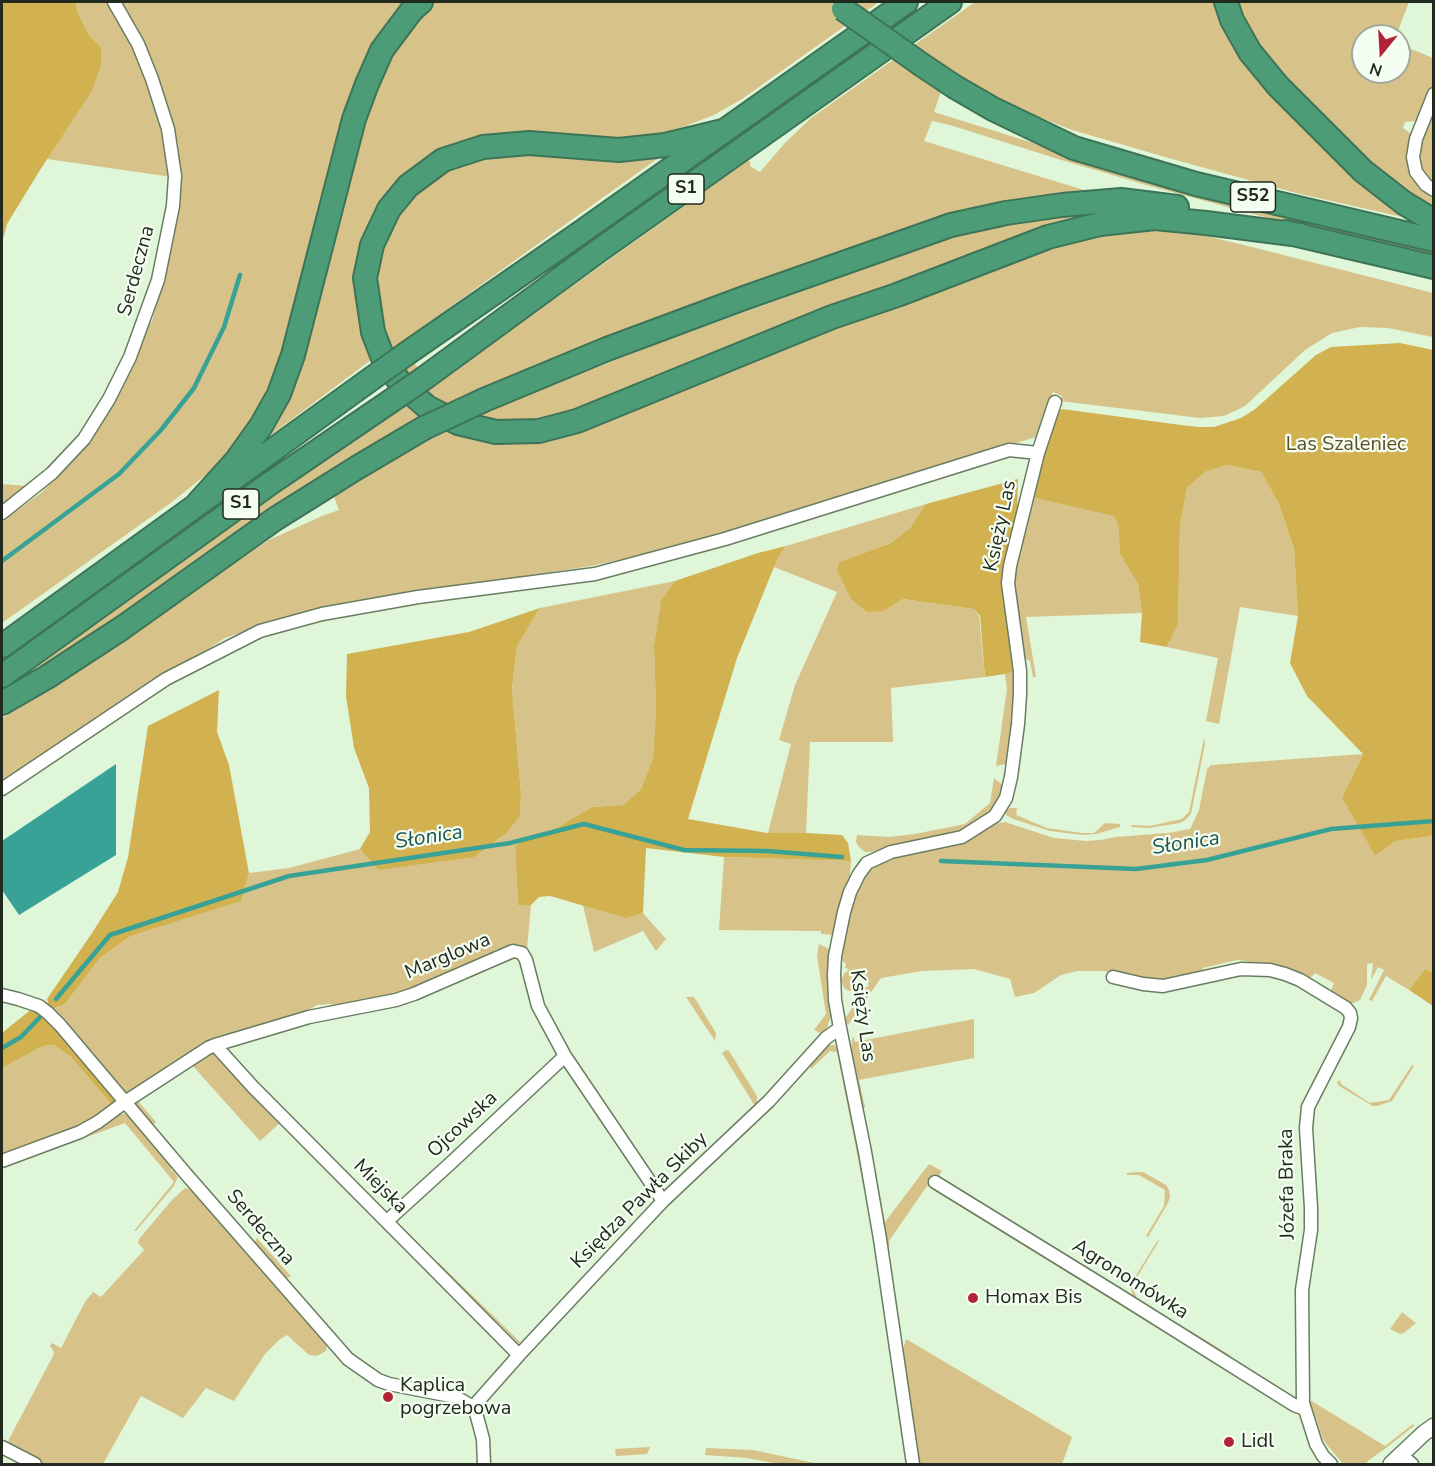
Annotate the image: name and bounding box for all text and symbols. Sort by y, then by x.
north arrow [1351,24,1411,84]
text: N [1367,57,1385,82]
road number: S1 [668,174,704,204]
road number: S52 [1230,182,1276,212]
street label: Serdeczna [113,223,161,319]
park label: Las Szaleniec [1286,433,1406,457]
street label: Księży Las [980,478,1022,574]
road number: S1 [223,489,259,519]
water label: Słonica [393,820,465,856]
water label: Słonica [1150,826,1222,862]
street label: Marglowa [402,928,494,986]
street label: Księży Las [844,968,880,1064]
street label: Ojcowska [423,1087,503,1163]
street label: Księdza Pawła Skiby [567,1128,713,1274]
street label: Józefa Braka [1275,1128,1301,1240]
street label: Miejska [348,1155,412,1219]
street label: Serdeczna [221,1185,299,1271]
street label: Agronomówka [1068,1235,1192,1325]
place label: Homax Bis [985,1286,1082,1310]
marker: Homax Bis [966,1291,980,1305]
place label: Kaplica pogrzebowa [400,1374,511,1421]
marker: Kaplica pogrzebowa [381,1390,395,1404]
place label: Lidl [1241,1430,1274,1454]
marker: Lidl [1222,1435,1236,1449]

